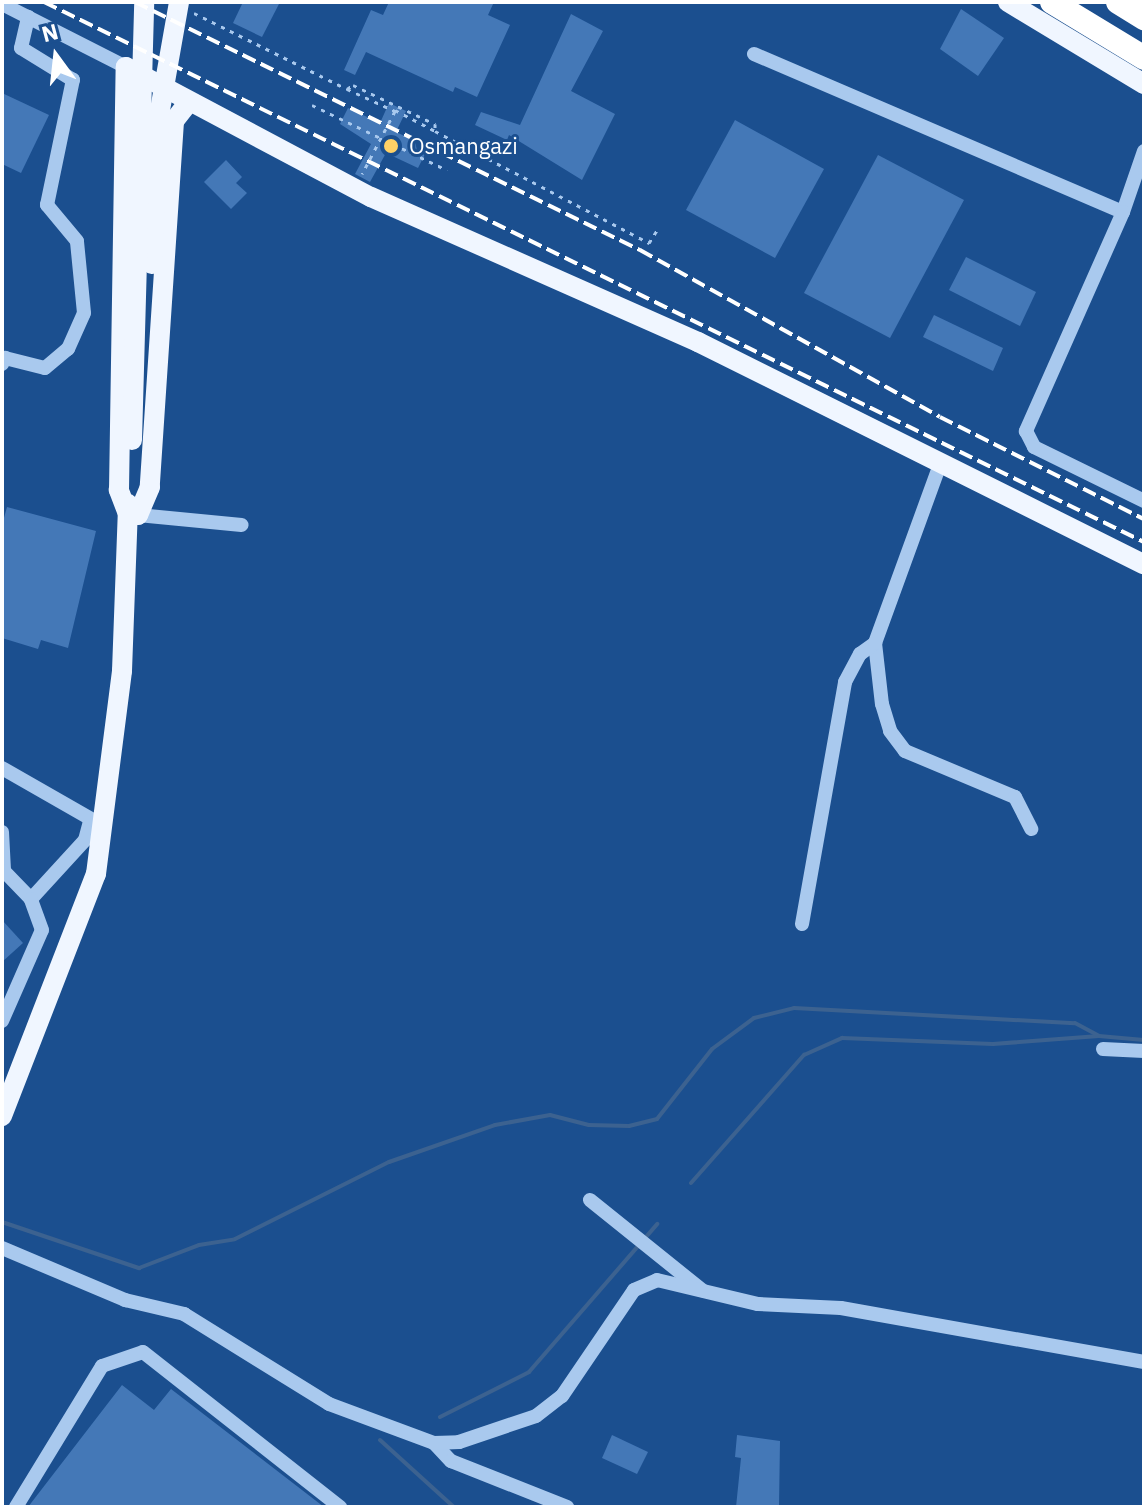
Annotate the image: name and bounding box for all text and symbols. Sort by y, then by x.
north arrow [16,16,96,96]
text: N [38,16,61,48]
place label: Osmangazi [409,133,518,159]
marker: Osmangazi [380,135,402,157]

